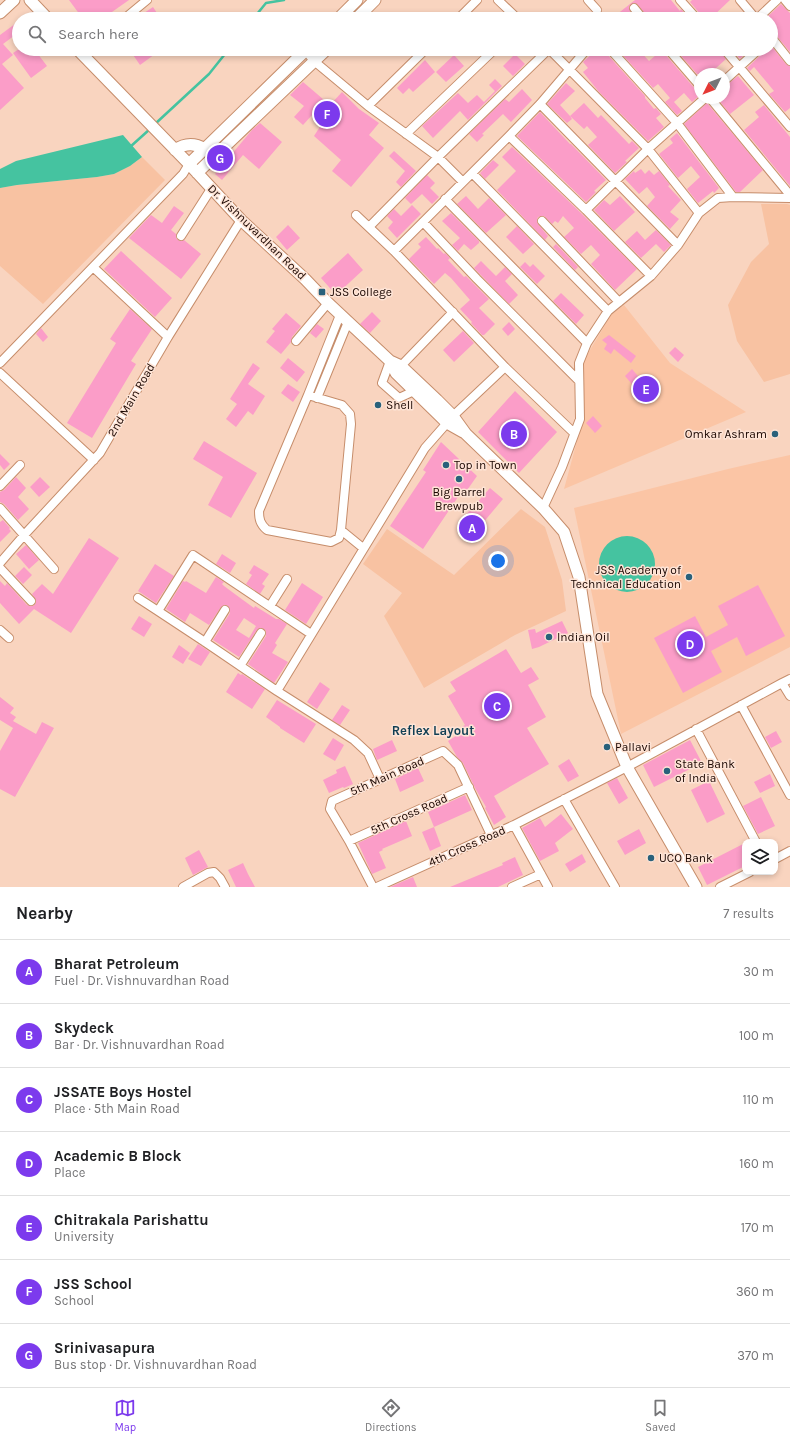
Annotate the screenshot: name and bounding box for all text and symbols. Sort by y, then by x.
search box [12,12,778,56]
icon: search [26,23,48,45]
text: Search here [58,25,139,43]
north arrow [694,68,730,104]
pin: F [314,99,340,129]
pin: G [207,143,233,173]
street label: Dr. Vishnuvardhan Road [205,181,309,283]
place label: JSS College [330,285,392,299]
marker: JSS College [317,287,327,297]
street label: 2nd Main Road [104,361,158,439]
pin: E [633,374,659,404]
place label: Shell [386,398,413,412]
marker: Shell [373,400,383,410]
pin: B [501,419,527,449]
place label: Omkar Ashram [685,427,767,441]
marker: Omkar Ashram [770,429,780,439]
place label: Top in Town [454,458,517,472]
marker: Top in Town [441,460,451,470]
marker: Big Barrel Brewpub [454,474,464,484]
place label: Big Barrel Brewpub [433,485,485,513]
pin: A [459,513,485,543]
your location [488,551,508,571]
place label: JSS Academy of Technical Education [571,563,682,591]
marker: JSS Academy of Technical Education [684,572,694,582]
pin: D [677,629,703,659]
place label: Indian Oil [557,630,610,644]
marker: Indian Oil [544,632,554,642]
pin: C [484,691,510,721]
district label: Reflex Layout [392,723,474,738]
place label: Pallavi [615,740,651,754]
marker: Pallavi [602,742,612,752]
street label: 5th Main Road [348,753,426,799]
place label: State Bank of India [675,757,735,785]
marker: State Bank of India [662,766,672,776]
street label: 5th Cross Road [368,791,450,837]
street label: 4th Cross Road [426,823,508,869]
map controls [742,839,778,875]
button: layers [742,839,778,875]
place label: UCO Bank [659,851,713,865]
marker: UCO Bank [646,853,656,863]
text: Nearby [16,903,73,923]
text: 7 results [723,906,774,921]
text: Bharat Petroleum [54,955,179,973]
text: A [25,964,33,979]
text: 30 m [743,964,774,979]
text: Fuel · Dr. Vishnuvardhan Road [54,973,229,988]
text: Skydeck [54,1019,114,1037]
text: B [25,1028,33,1043]
text: 100 m [739,1028,774,1043]
text: Bar · Dr. Vishnuvardhan Road [54,1037,225,1052]
text: JSSATE Boys Hostel [54,1083,192,1101]
text: C [25,1092,33,1107]
text: 110 m [742,1092,774,1107]
text: Place · 5th Main Road [54,1101,180,1116]
text: Academic B Block [54,1147,181,1165]
text: D [25,1156,33,1171]
text: 160 m [739,1156,774,1171]
text: Place [54,1165,85,1180]
text: Chitrakala Parishattu [54,1211,209,1229]
text: E [25,1220,33,1235]
text: 170 m [741,1220,774,1235]
text: University [54,1229,114,1244]
text: JSS School [54,1275,132,1293]
text: F [25,1284,33,1299]
text: 360 m [736,1284,774,1299]
text: School [54,1293,94,1308]
text: Srinivasapura [54,1339,155,1357]
text: G [25,1348,33,1363]
text: 370 m [737,1348,774,1363]
text: Bus stop · Dr. Vishnuvardhan Road [54,1357,257,1372]
tab: Map [114,1397,136,1434]
tab: Directions [365,1397,417,1434]
tab: Saved [645,1397,676,1434]

